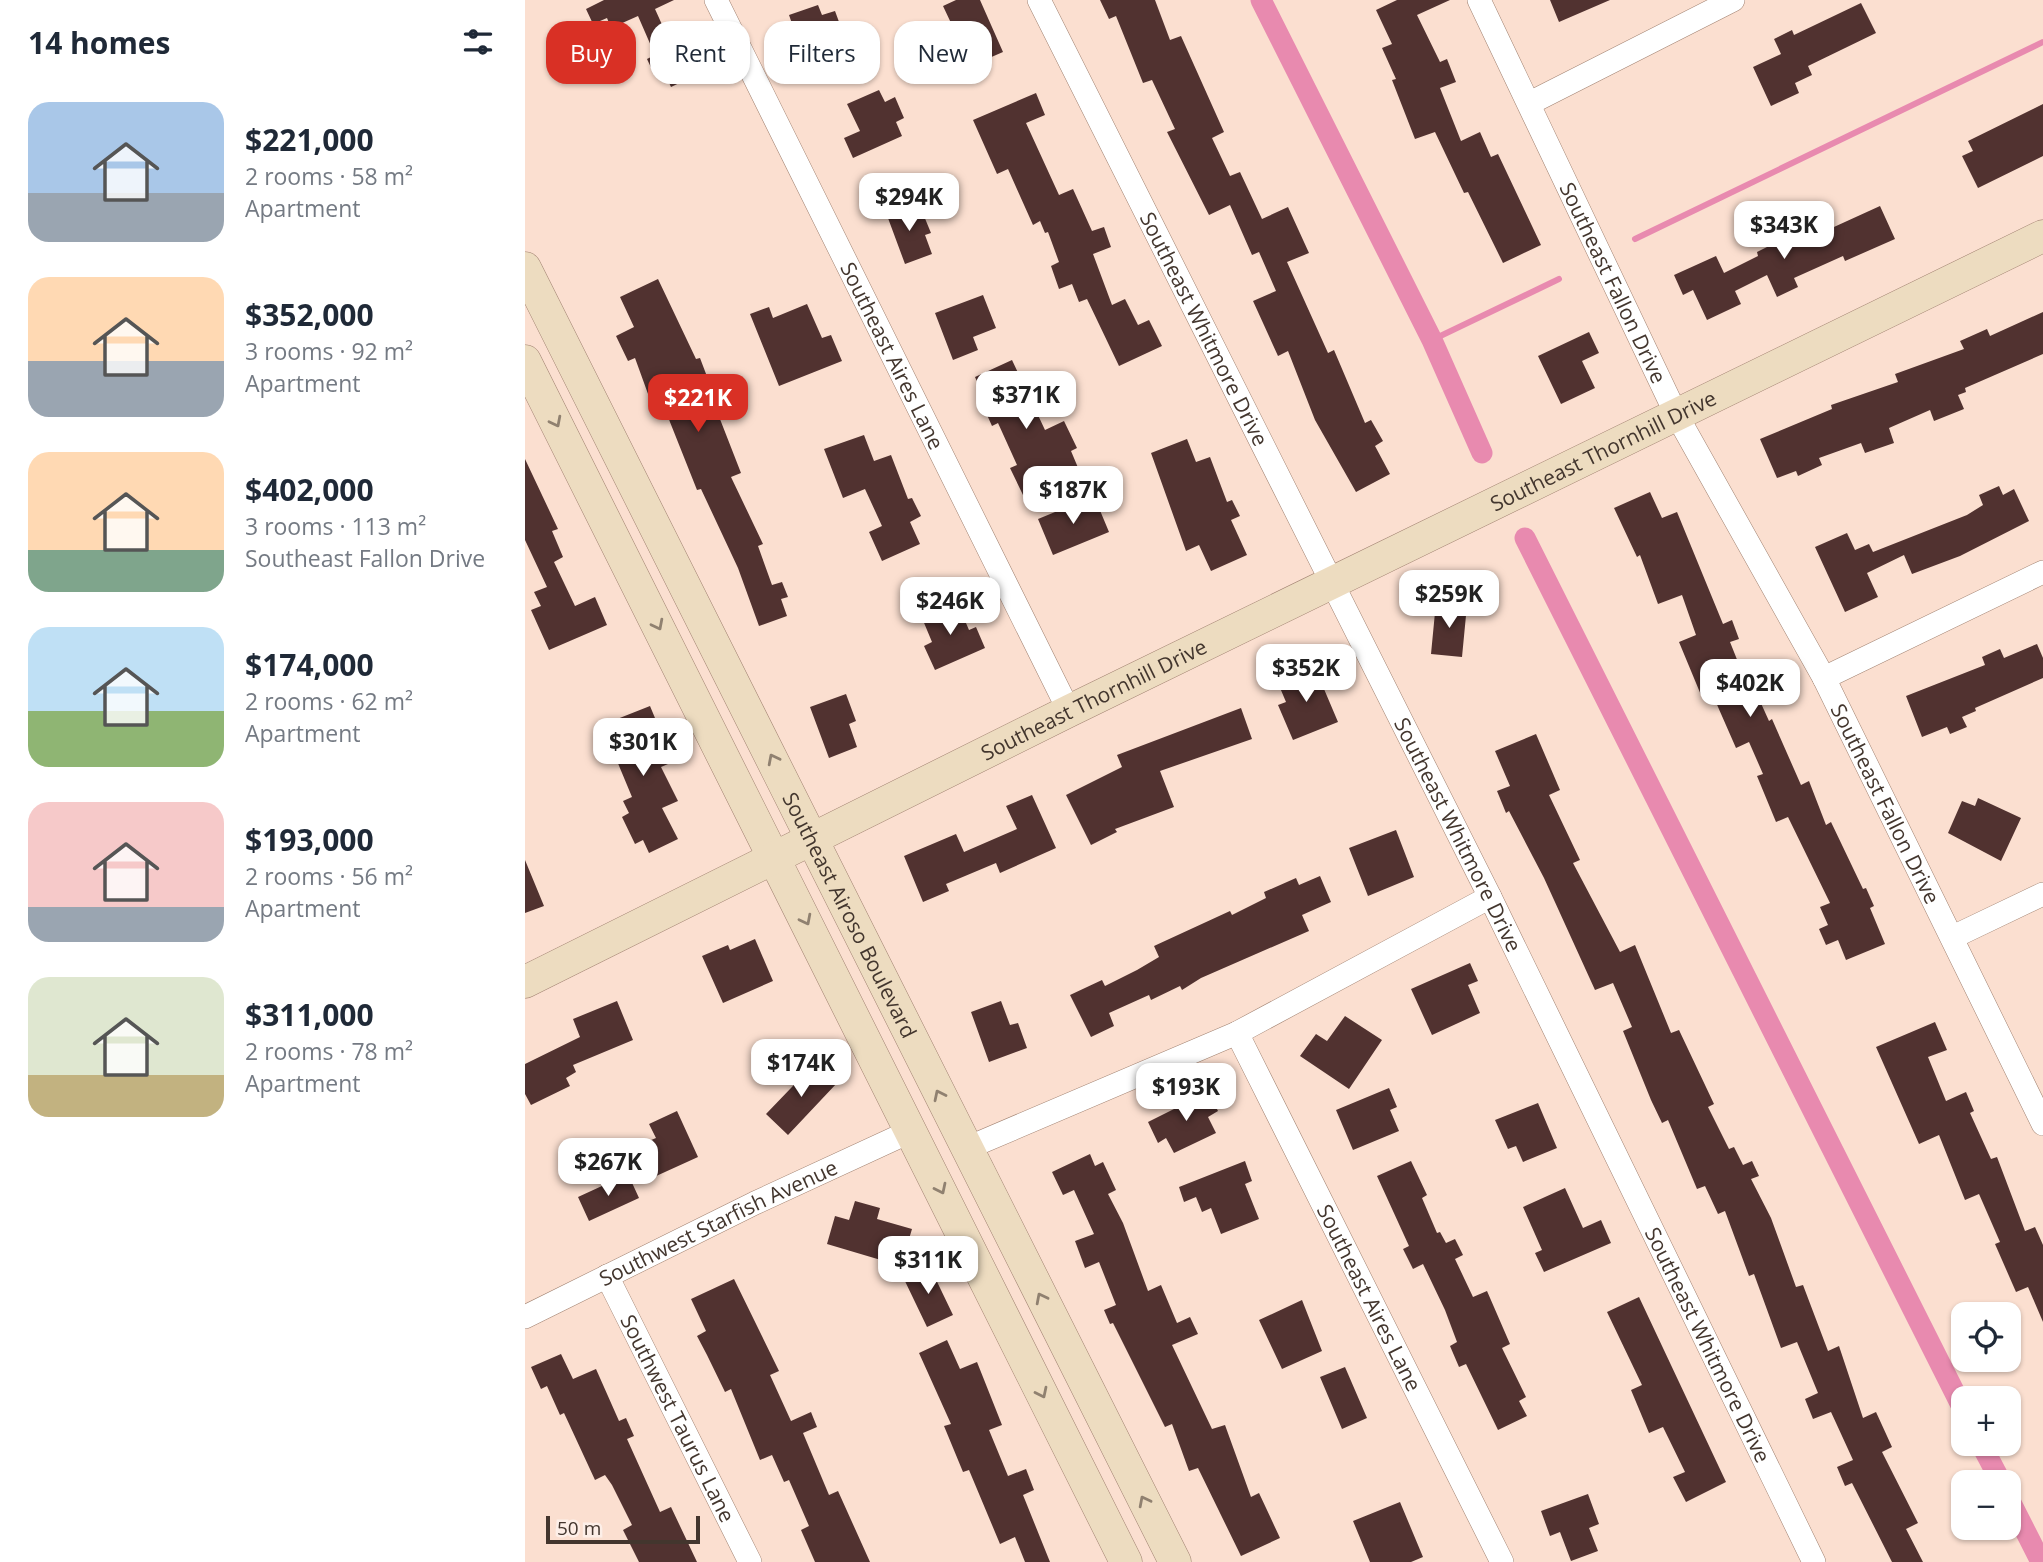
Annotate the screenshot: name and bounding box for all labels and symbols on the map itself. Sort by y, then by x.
pin: $294K [860,174,958,233]
street label: Southeast Fallon Drive [1554,178,1673,388]
pin: $343K [1735,202,1833,261]
street label: Southeast Whitmore Drive [1134,207,1275,450]
street label: Southeast Aires Lane [834,257,951,454]
pin: $371K [977,372,1075,431]
pin: $221K [649,374,747,434]
street label: Southeast Thornhill Drive [1485,384,1721,518]
one-way arrow [547,415,561,427]
pin: $187K [1024,466,1122,526]
pin: $259K [1400,570,1498,630]
pin: $246K [901,578,999,637]
one-way arrow [649,618,663,630]
street label: Southeast Thornhill Drive [976,632,1211,767]
pin: $352K [1257,644,1355,704]
pin: $402K [1701,660,1799,719]
street label: Southeast Fallon Drive [1825,699,1947,908]
street label: Southeast Whitmore Drive [1388,713,1529,956]
pin: $301K [594,718,692,778]
one-way arrow [768,754,782,766]
street label: Southeast Airoso Boulevard [776,787,923,1043]
one-way arrow [798,913,812,925]
pin: $174K [752,1040,850,1099]
pin: $193K [1137,1064,1235,1123]
one-way arrow [933,1090,947,1102]
pin: $267K [559,1138,657,1198]
street label: Southwest Starfish Avenue [594,1153,842,1292]
one-way arrow [932,1182,946,1194]
street label: Southeast Aires Lane [1311,1199,1428,1396]
street label: Southeast Whitmore Drive [1639,1222,1777,1467]
pin: $311K [879,1236,977,1296]
one-way arrow [1035,1293,1049,1305]
street label: Southwest Taurus Lane [614,1310,742,1527]
one-way arrow [1034,1386,1048,1398]
one-way arrow [1138,1496,1152,1508]
scale bar [546,1513,700,1545]

